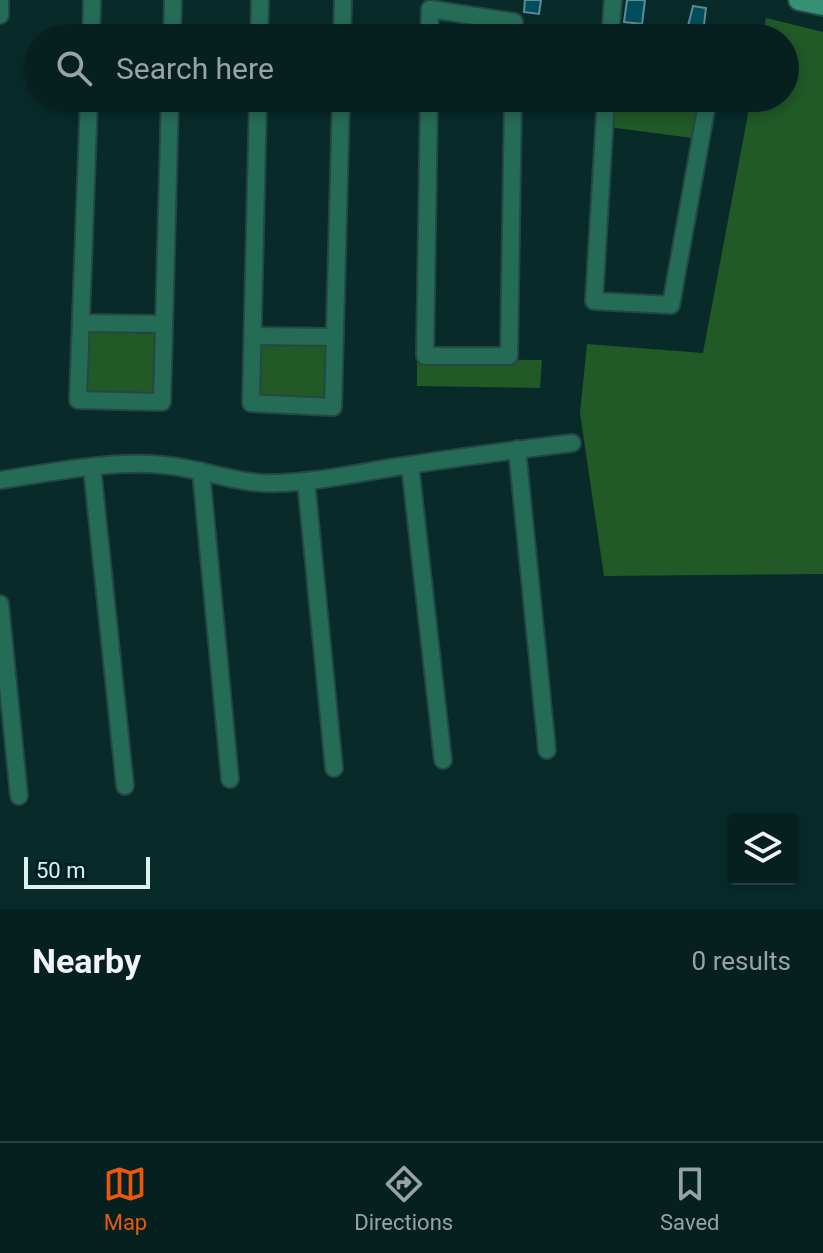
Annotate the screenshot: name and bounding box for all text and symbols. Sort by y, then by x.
search box [24,24,799,112]
icon: search [52,46,96,90]
text: Search here [116,51,274,86]
map controls [727,813,799,885]
button: layers [727,813,799,885]
scale bar [24,853,150,889]
text: 50 m [36,858,85,883]
text: Nearby [32,941,141,981]
text: 0 results [692,946,791,976]
tab: Map [103,1162,147,1235]
tab: Directions [354,1162,453,1235]
tab: Saved [660,1162,720,1235]

